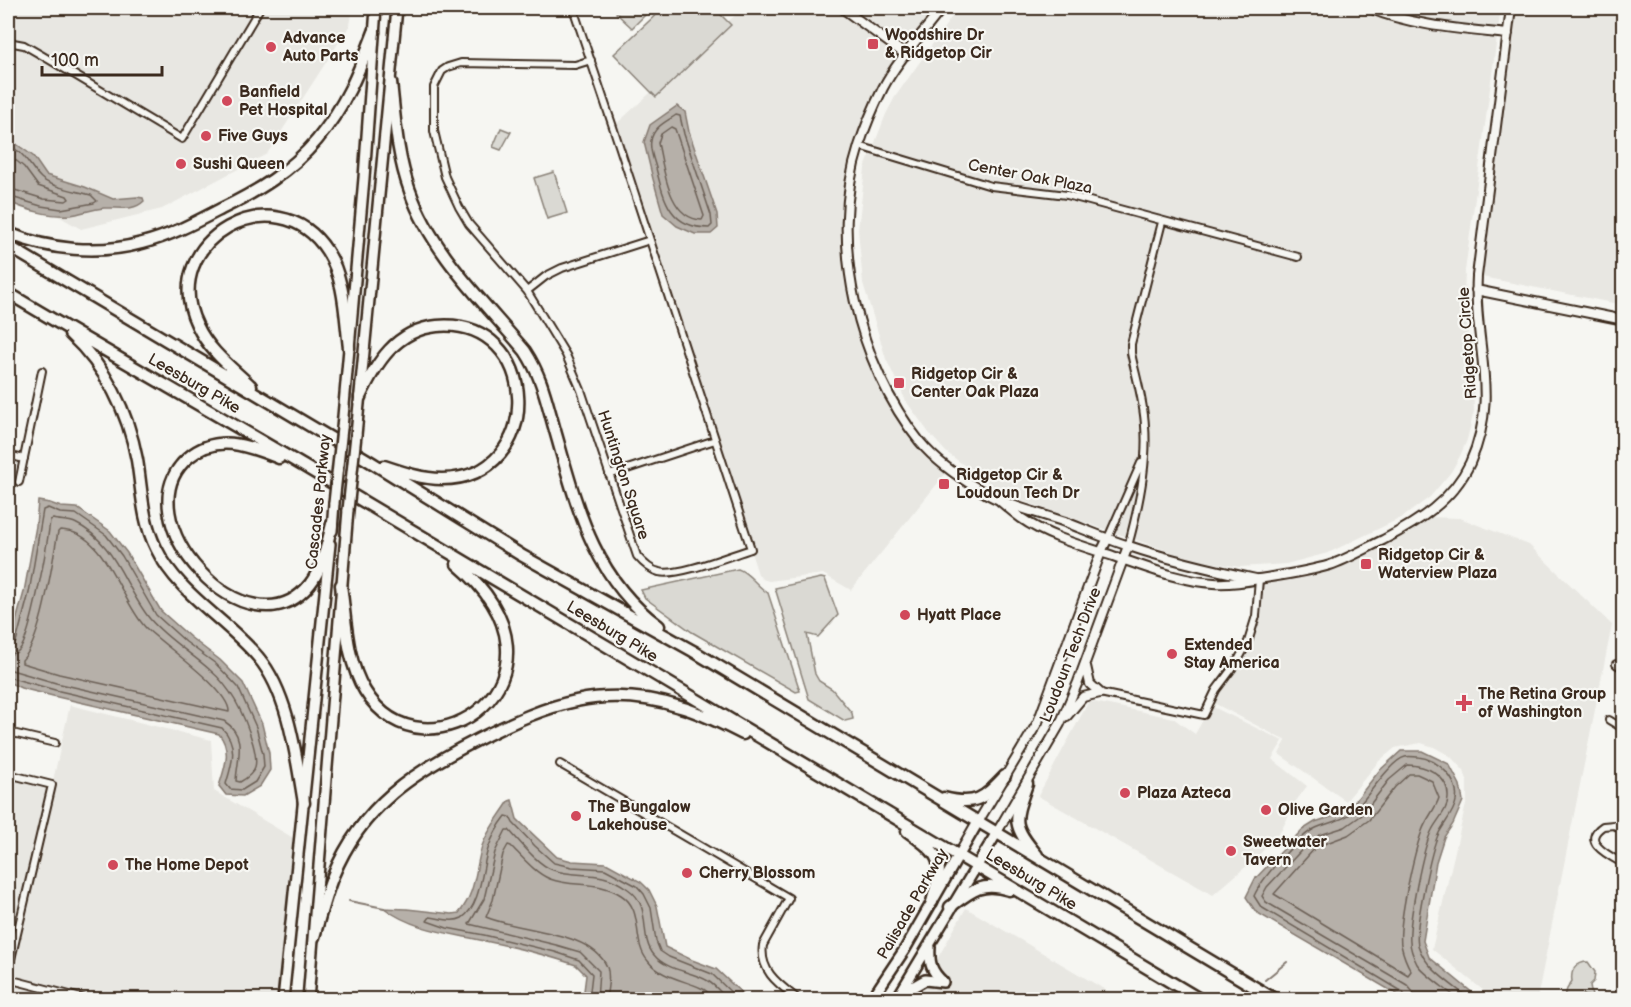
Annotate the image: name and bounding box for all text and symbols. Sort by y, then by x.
place label: Woodshire Dr & Ridgetop Cir [885,26,992,63]
place label: Advance Auto Parts [282,29,359,66]
marker: Woodshire Dr & Ridgetop Cir [866,37,880,51]
scale bar [42,39,162,77]
marker: Advance Auto Parts [264,40,278,54]
text: 100 m [51,50,99,71]
place label: Banfield Pet Hospital [239,83,327,120]
marker: Banfield Pet Hospital [220,94,234,108]
place label: Five Guys [218,127,288,146]
marker: Five Guys [199,129,213,143]
place label: Sushi Queen [193,155,285,174]
street label: Center Oak Plaza [966,156,1094,198]
marker: Sushi Queen [174,157,188,171]
street label: Ridgetop Circle [1455,286,1481,400]
street label: Leesburg Pike [145,350,244,418]
place label: Ridgetop Cir & Center Oak Plaza [911,365,1039,402]
marker: Ridgetop Cir & Center Oak Plaza [892,376,906,390]
street label: Huntington Square [593,408,653,543]
street label: Cascades Parkway [302,433,336,571]
place label: Ridgetop Cir & Loudoun Tech Dr [956,466,1080,503]
marker: Ridgetop Cir & Loudoun Tech Dr [937,477,951,491]
place label: Ridgetop Cir & Waterview Plaza [1378,546,1497,583]
marker: Ridgetop Cir & Waterview Plaza [1359,557,1373,571]
street label: Loudoun Tech Drive [1036,584,1106,725]
street label: Leesburg Pike [563,597,662,667]
place label: Hyatt Place [917,606,1001,625]
marker: Hyatt Place [898,608,912,622]
place label: Extended Stay America [1184,636,1280,673]
marker: Extended Stay America [1165,647,1179,661]
place label: The Retina Group of Washington [1478,685,1606,722]
marker: The Retina Group of Washington [1455,694,1473,712]
place label: Plaza Azteca [1137,784,1231,803]
marker: Plaza Azteca [1118,786,1132,800]
place label: The Bungalow Lakehouse [588,798,691,835]
place label: Olive Garden [1278,801,1373,820]
marker: Olive Garden [1259,803,1273,817]
marker: The Bungalow Lakehouse [569,809,583,823]
place label: Sweetwater Tavern [1243,833,1328,870]
marker: Sweetwater Tavern [1224,844,1238,858]
street label: Palisade Parkway [874,845,953,963]
street label: Leesburg Pike [982,845,1081,915]
place label: The Home Depot [125,856,249,875]
marker: The Home Depot [106,858,120,872]
place label: Cherry Blossom [699,864,815,883]
marker: Cherry Blossom [680,866,694,880]

